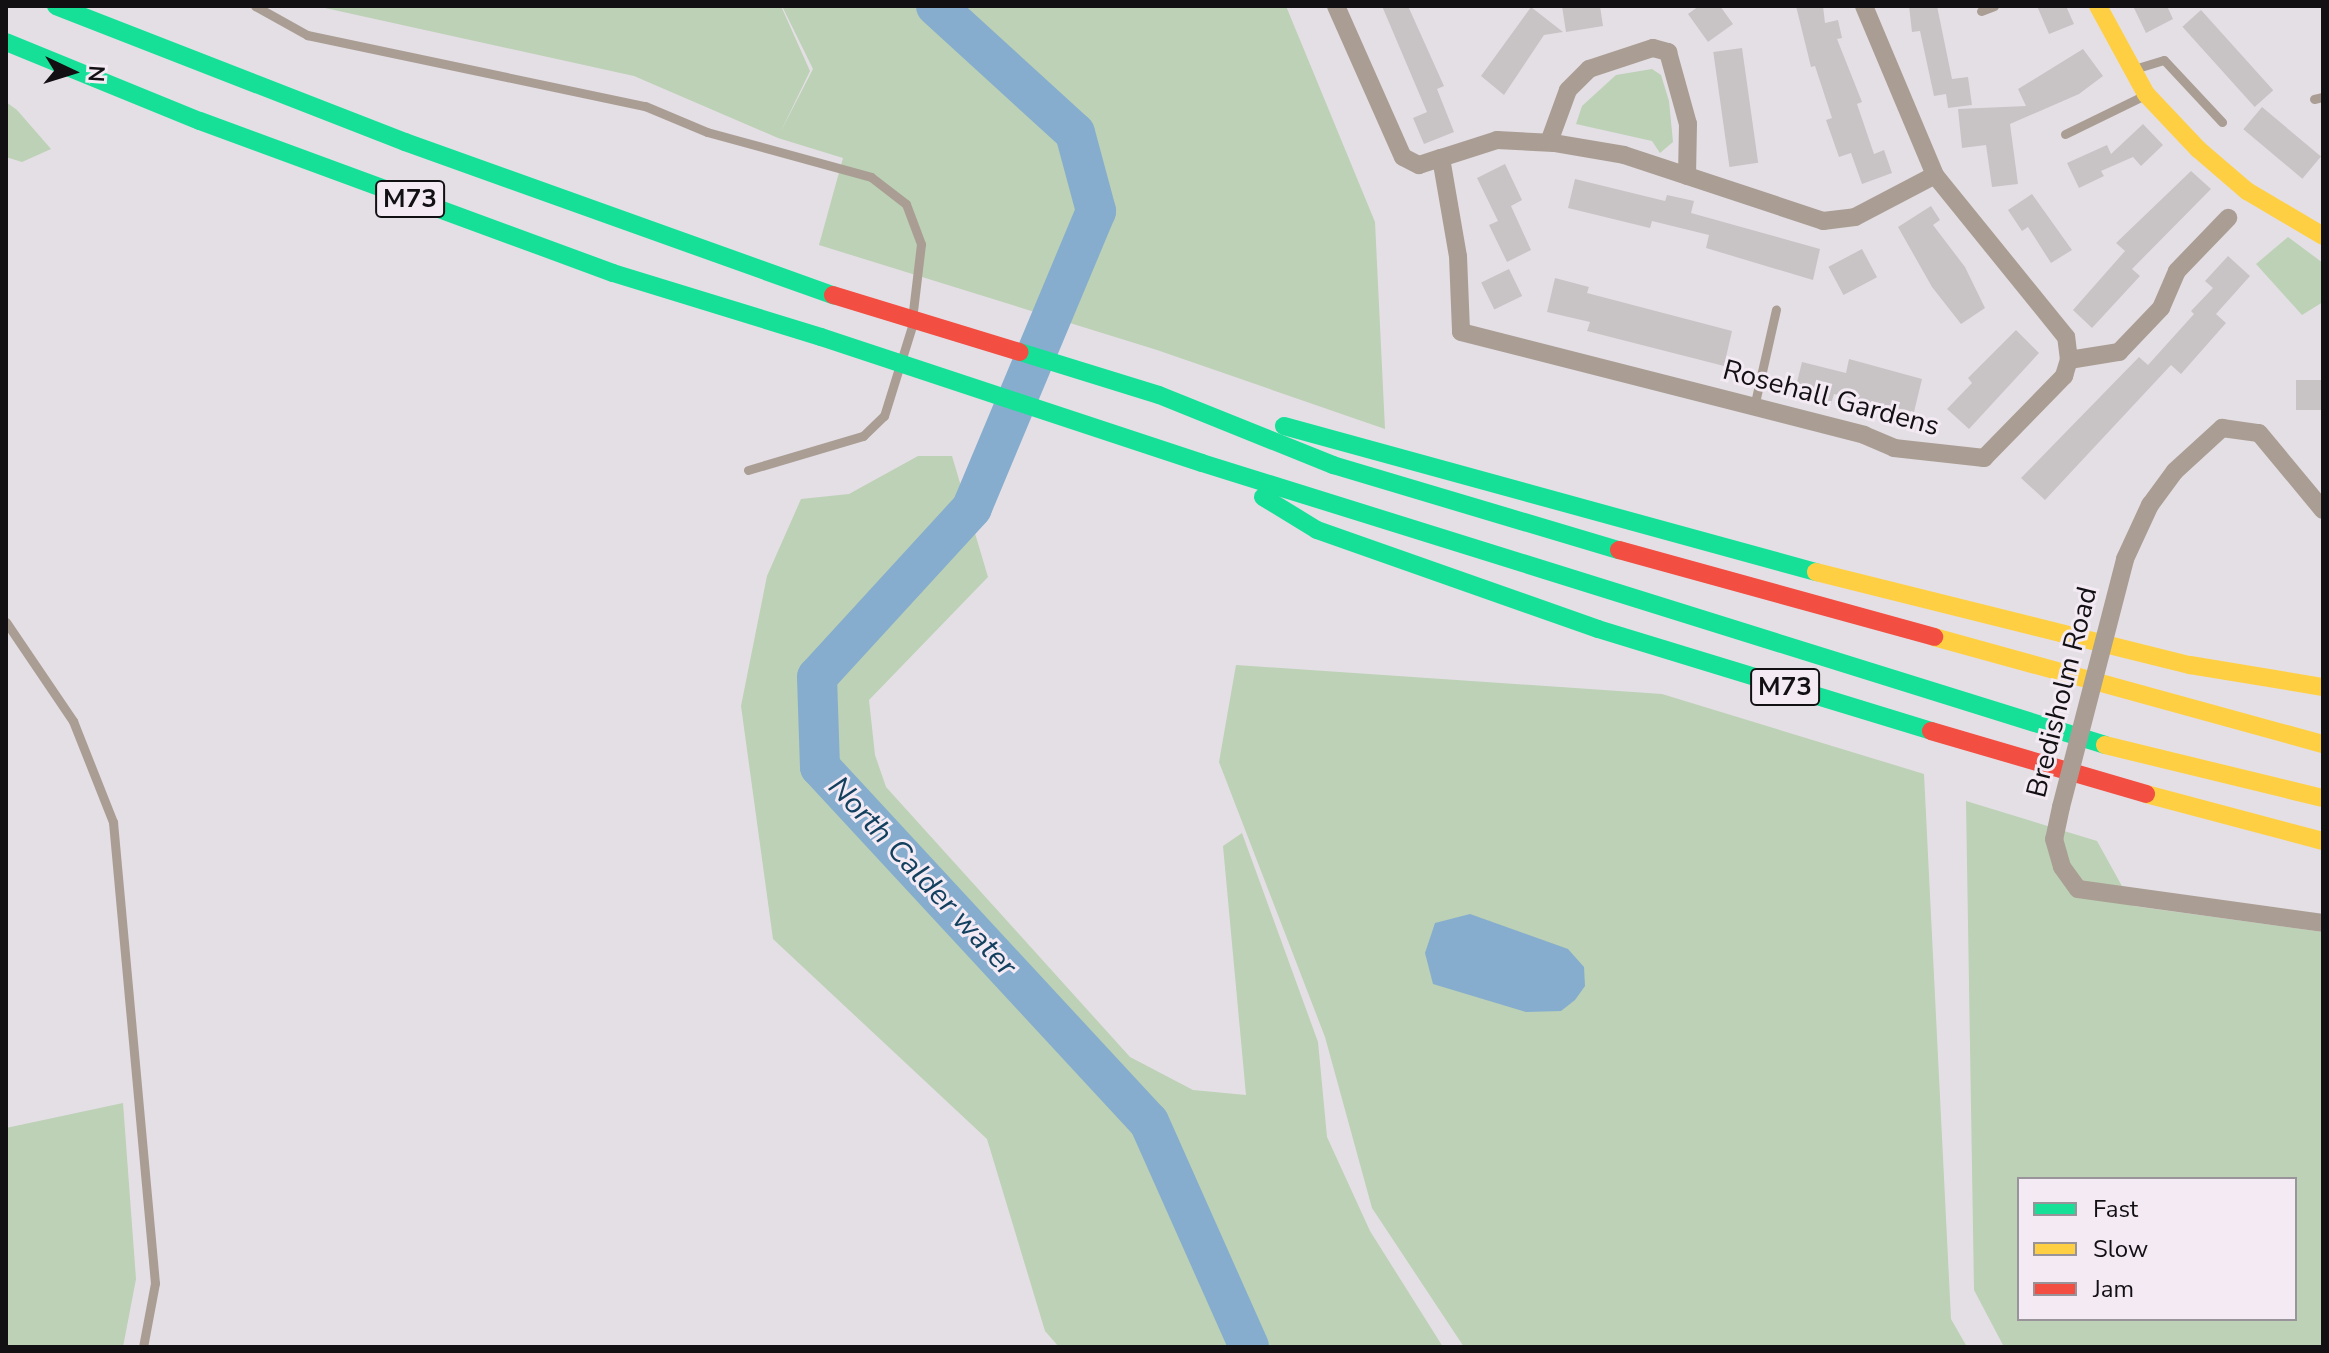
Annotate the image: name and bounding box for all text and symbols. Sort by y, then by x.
north arrow [32,32,112,112]
text: N [80,64,111,83]
road number: M73 [374,177,446,221]
street label: Rosehall Gardens [1719,353,1943,443]
street label: Bredisholm Road [2020,583,2104,801]
road number: M73 [1749,665,1821,709]
water label: North Calder water [820,770,1024,984]
legend [2017,1177,2297,1321]
text: Fast [2093,1193,2138,1225]
text: Slow [2093,1233,2148,1265]
text: Jam [2093,1273,2134,1305]

